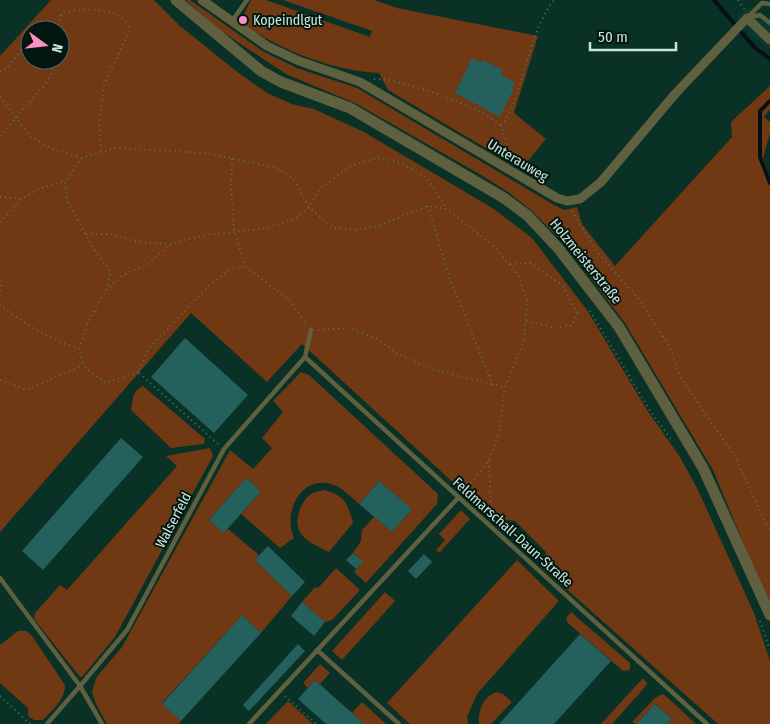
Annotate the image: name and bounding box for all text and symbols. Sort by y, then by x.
place label: Kopeindlgut [253,12,323,29]
marker: Kopeindlgut [237,14,249,26]
north arrow [20,20,70,70]
scale bar [590,20,676,52]
text: 50 m [598,28,628,46]
text: N [48,42,66,54]
street label: Unterauweg [484,136,552,185]
street label: Holzmeisterstraße [546,215,625,307]
street label: Feldmarschall-Daun-Straße [449,474,576,591]
street label: Walserfeld [152,490,195,551]

